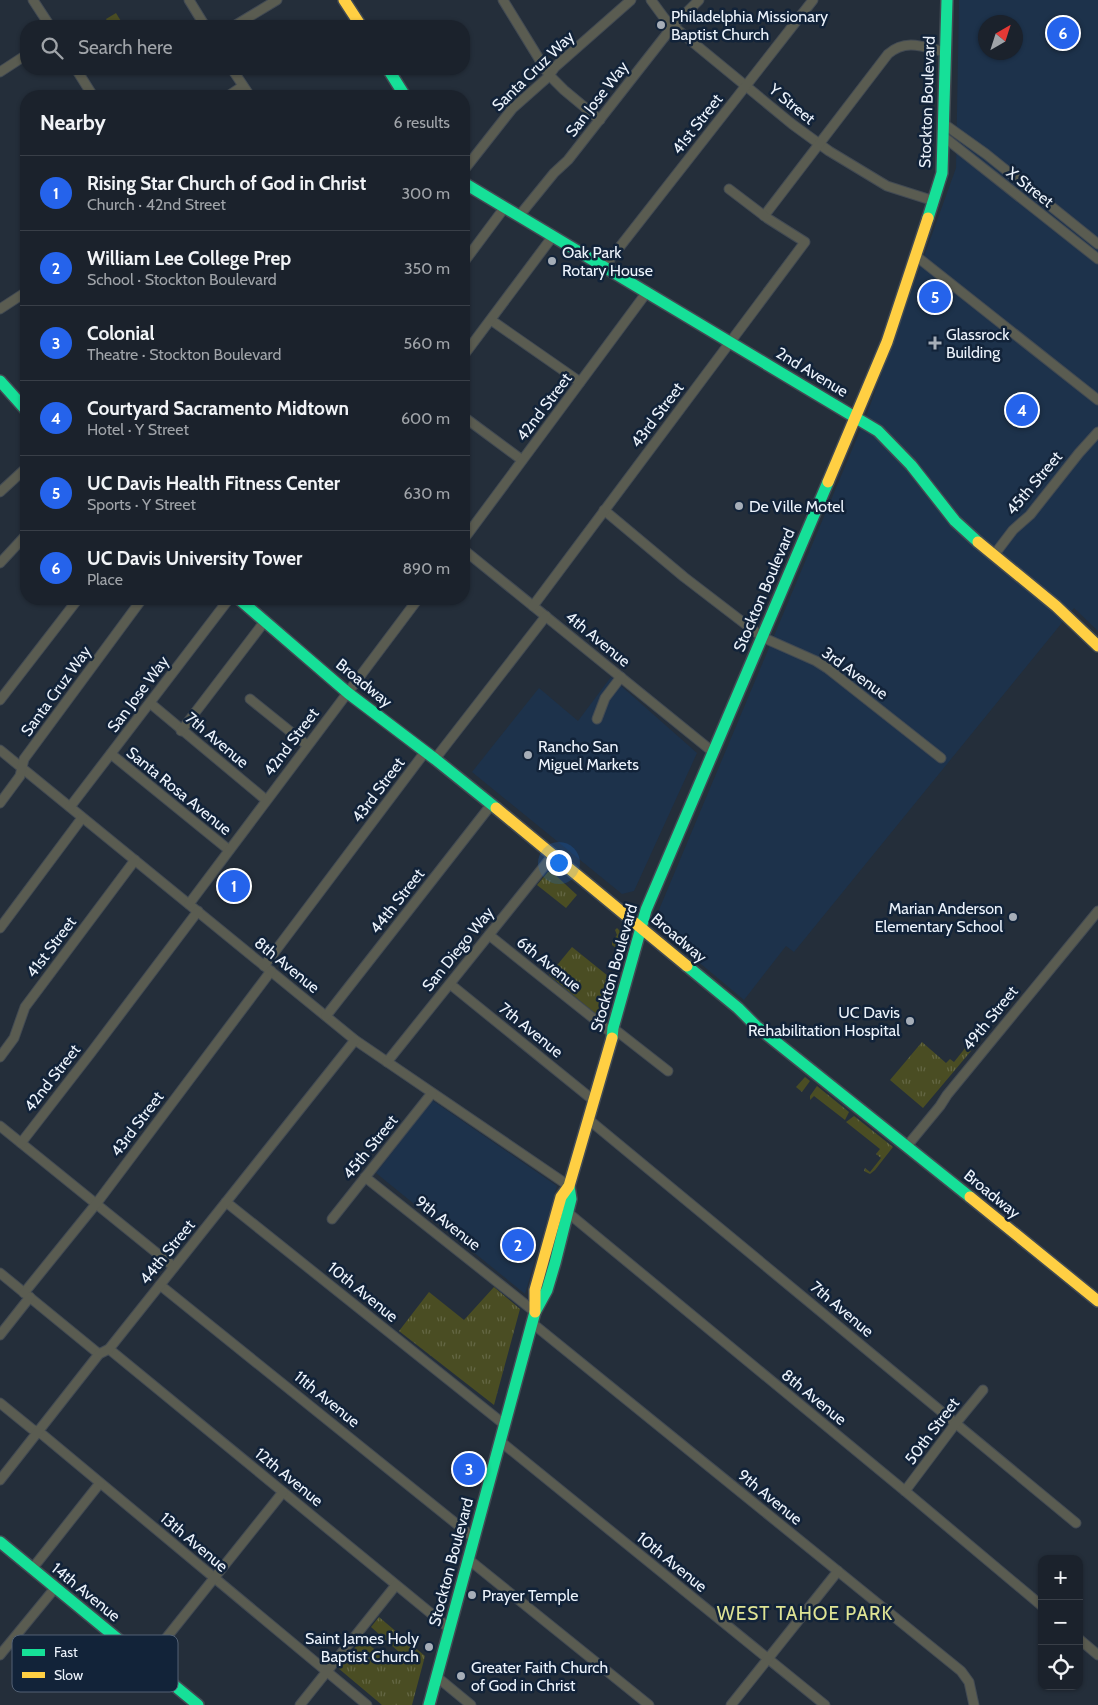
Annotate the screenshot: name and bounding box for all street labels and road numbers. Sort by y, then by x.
street label: Santa Cruz Way [488,27,578,115]
street label: Stockton Boulevard [915,36,939,168]
street label: San Jose Way [562,57,632,141]
street label: Y Street [764,79,819,129]
street label: 41st Street [668,90,727,158]
street label: X Street [1003,163,1058,212]
street label: 2nd Avenue [773,343,851,401]
street label: 42nd Street [512,369,576,445]
street label: 43rd Street [626,378,688,451]
street label: 45th Street [1002,447,1066,518]
street label: Stockton Boulevard [729,525,799,655]
street label: 4th Avenue [562,607,634,671]
street label: Santa Cruz Way [17,642,95,740]
street label: 3rd Avenue [818,643,892,703]
street label: San Jose Way [103,652,173,736]
street label: Broadway [332,655,396,711]
street label: 42nd Street [259,704,323,780]
street label: 7th Avenue [182,708,252,772]
street label: Santa Rosa Avenue [123,743,235,839]
street label: 43rd Street [347,753,409,826]
street label: 44th Street [366,864,429,937]
street label: Stockton Boulevard [587,902,641,1034]
street label: San Diego Way [418,903,498,995]
street label: Broadway [647,909,711,967]
street label: 41st Street [22,912,80,981]
street label: 6th Avenue [513,932,585,996]
street label: 8th Avenue [251,933,323,997]
street label: 49th Street [958,982,1022,1054]
street label: 7th Avenue [495,999,567,1061]
street label: 42nd Street [20,1040,85,1115]
street label: 43rd Street [106,1087,168,1160]
street label: 45th Street [338,1111,402,1183]
street label: Broadway [960,1166,1024,1222]
street label: 9th Avenue [412,1192,484,1254]
street label: 44th Street [135,1216,199,1288]
street label: 10th Avenue [324,1258,402,1326]
street label: 7th Avenue [807,1277,877,1341]
street label: 8th Avenue [778,1365,850,1429]
street label: 11th Avenue [290,1367,364,1431]
street label: 50th Street [901,1393,964,1468]
street label: 12th Avenue [251,1444,327,1510]
street label: 9th Avenue [734,1465,806,1529]
street label: Stockton Boulevard [425,1496,477,1628]
street label: 13th Avenue [156,1508,232,1576]
street label: 10th Avenue [633,1528,711,1596]
street label: 14th Avenue [48,1559,124,1625]

